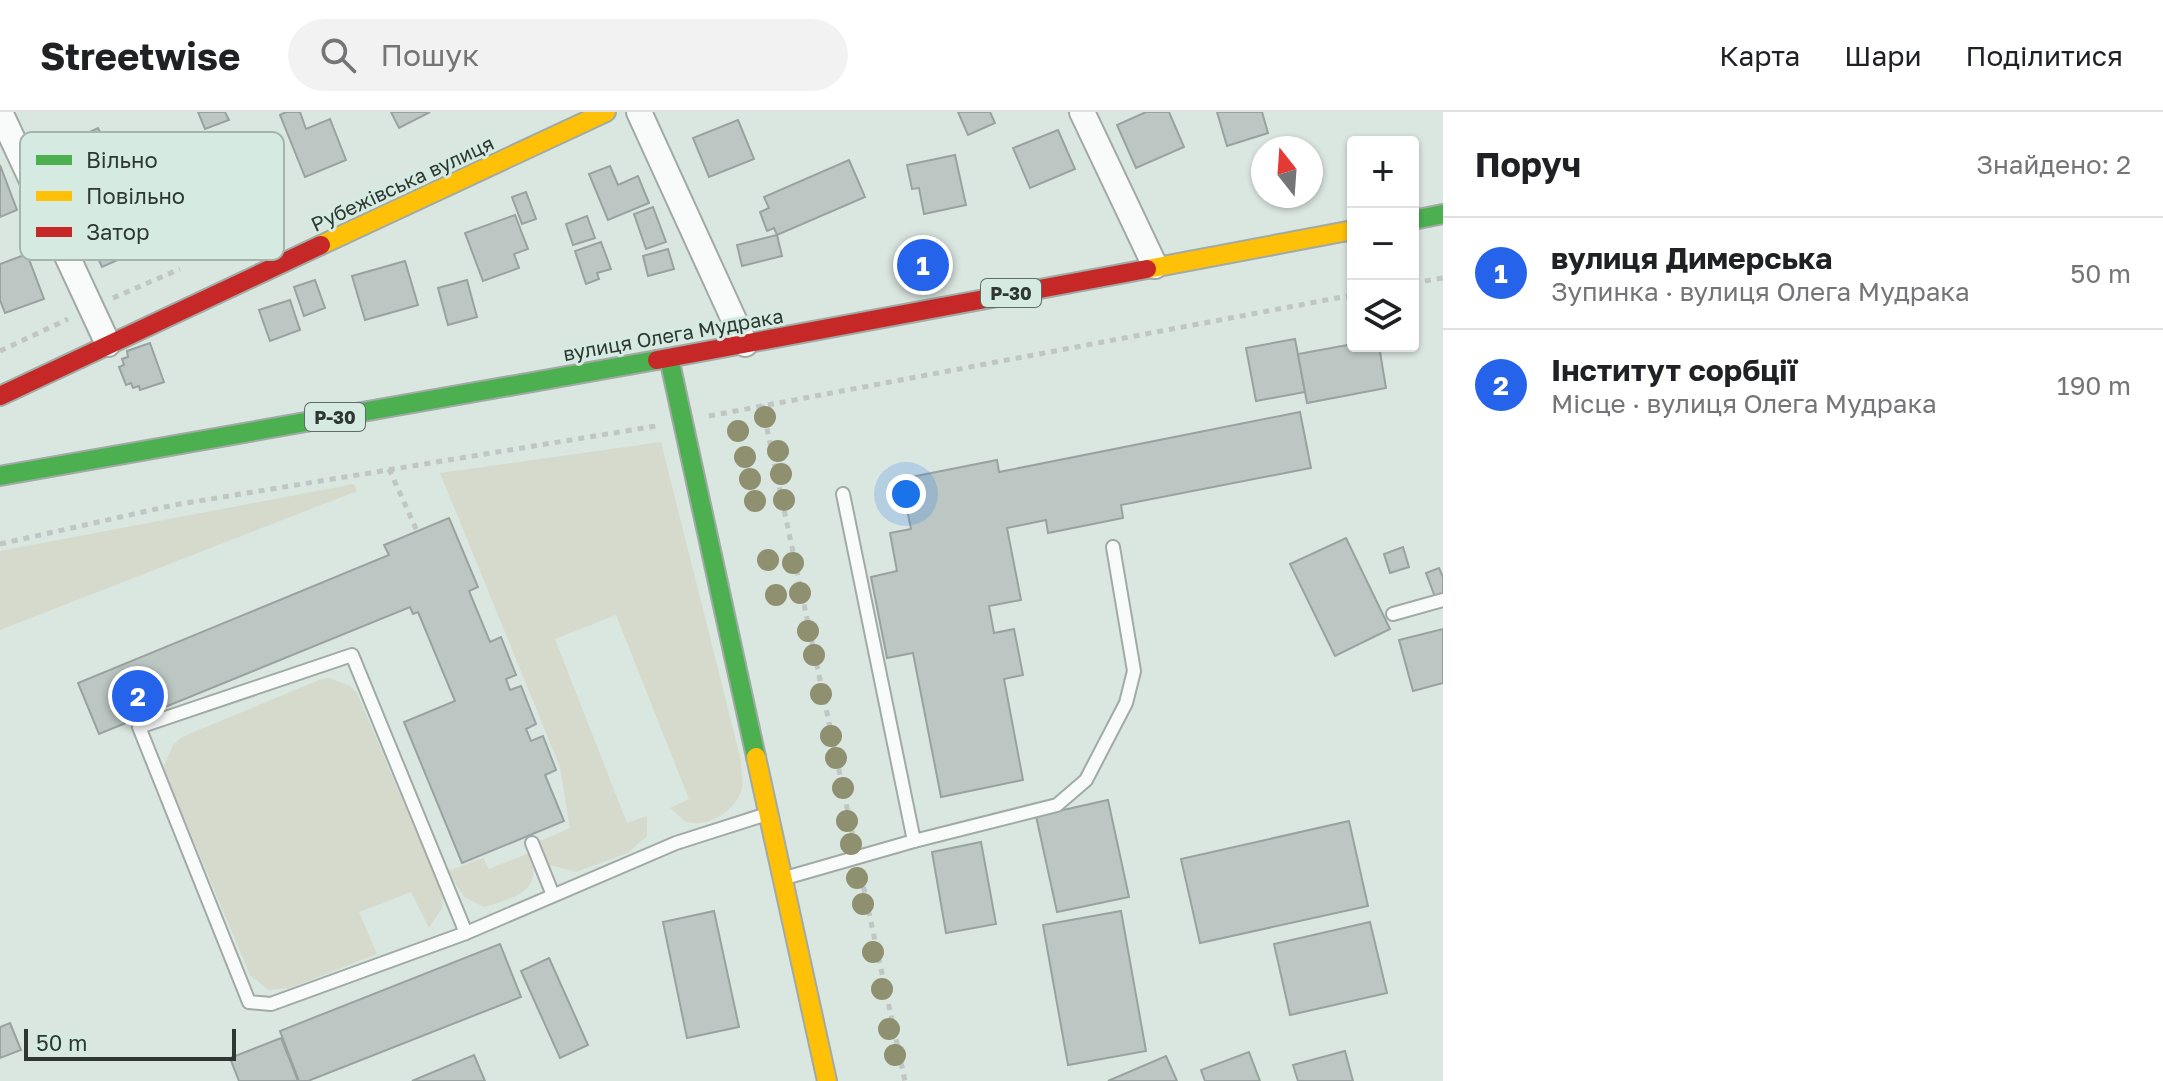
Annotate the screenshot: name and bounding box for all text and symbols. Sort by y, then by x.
search box [288,19,848,91]
text: Streetwise [40,33,240,78]
icon: search [316,33,360,77]
text: Пошук [380,37,479,73]
text: Карта [1719,39,1800,72]
text: Шари [1844,39,1922,72]
text: Поділитися [1966,39,2123,72]
street label: Рубежівська вулиця [307,130,497,236]
legend [20,132,284,260]
north arrow [1251,136,1323,208]
map controls [1347,136,1419,352]
button: + [1347,136,1419,208]
text: Поруч [1475,144,1581,184]
text: Вільно [86,146,158,173]
text: Знайдено: 2 [1976,149,2131,180]
text: Повільно [86,182,185,209]
button: − [1347,208,1419,280]
text: Затор [86,218,150,245]
pin: 1 [897,235,949,295]
text: вулиця Димерська [1551,240,1832,276]
text: 1 [1494,258,1508,289]
text: 50 m [2070,258,2131,289]
text: Зупинка · вулиця Олега Мудрака [1551,276,1970,307]
road number: Р-30 [981,279,1041,307]
button: layers [1347,280,1419,352]
street label: вулиця Олега Мудрака [561,303,785,365]
text: Інститут сорбції [1551,352,1797,388]
text: 2 [1493,370,1509,401]
text: 190 m [2057,370,2131,401]
text: Місце · вулиця Олега Мудрака [1551,388,1937,419]
road number: Р-30 [305,403,365,431]
your location [886,474,926,514]
pin: 2 [112,666,164,726]
scale bar [24,1025,236,1061]
text: 50 m [36,1029,87,1056]

